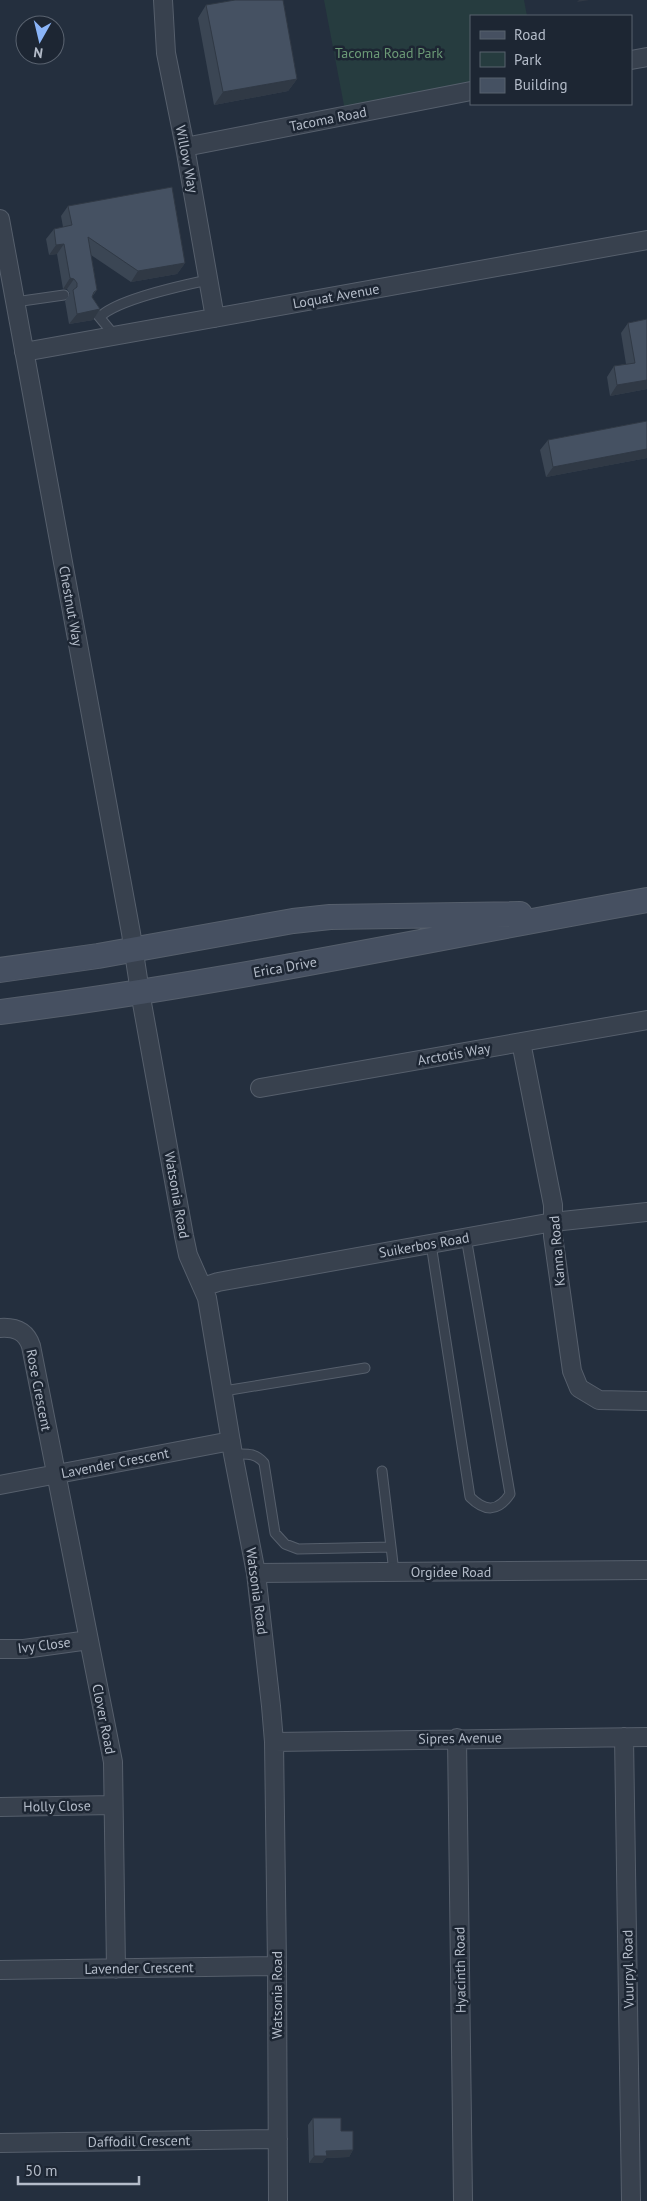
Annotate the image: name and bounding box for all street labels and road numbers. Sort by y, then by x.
street label: Tacoma Road [288,103,368,135]
street label: Willow Way [172,124,202,195]
street label: Loquat Avenue [291,280,381,312]
street label: Chestnut Way [55,564,87,648]
street label: Erica Drive [252,953,318,981]
street label: Arctotis Way [416,1039,492,1069]
street label: Watsonia Road [161,1150,193,1240]
street label: Kanna Road [545,1215,569,1287]
street label: Suikerbos Road [377,1228,471,1262]
street label: Rose Crescent [22,1348,56,1433]
street label: Lavender Crescent [60,1444,171,1482]
street label: Watsonia Road [242,1546,272,1636]
street label: Orgidee Road [411,1563,491,1581]
street label: Ivy Close [16,1633,72,1657]
street label: Clover Road [88,1682,120,1756]
street label: Sipres Avenue [418,1728,502,1748]
street label: Holly Close [23,1796,91,1816]
street label: Hyacinth Road [450,1927,470,2013]
street label: Vuurpyl Road [618,1930,638,2009]
street label: Watsonia Road [268,1951,286,2039]
street label: Lavender Crescent [84,1958,194,1978]
street label: Daffodil Crescent [88,2131,191,2151]

